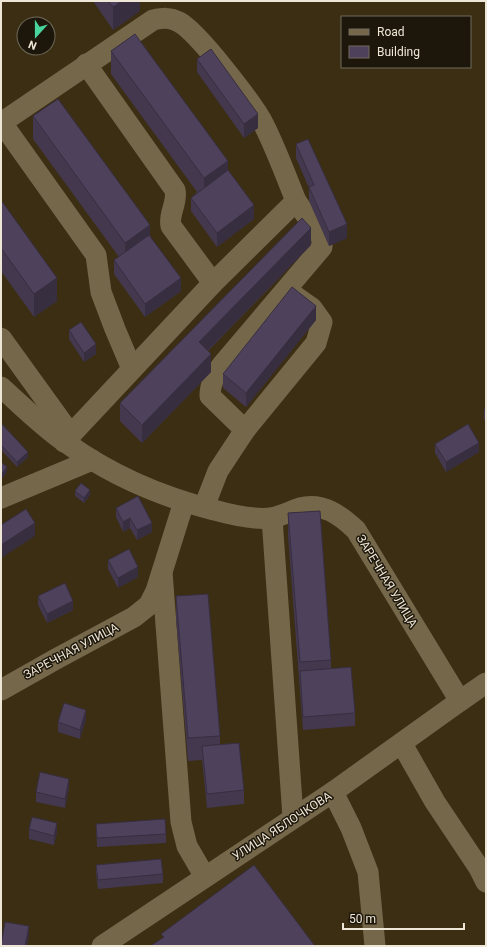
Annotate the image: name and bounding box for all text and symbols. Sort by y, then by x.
north arrow [16,16,56,56]
legend [341,16,471,68]
text: Road [377,25,405,39]
text: N [26,37,39,52]
text: Building [377,45,420,59]
street label: ЗАРЕЧНАЯ УЛИЦА [354,532,420,630]
street label: ЗАРЕЧНАЯ УЛИЦА [21,620,121,682]
street label: УЛИЦА ЯБЛОЧКОВА [230,789,334,863]
scale bar [343,905,464,931]
text: 50 m [349,912,376,926]

